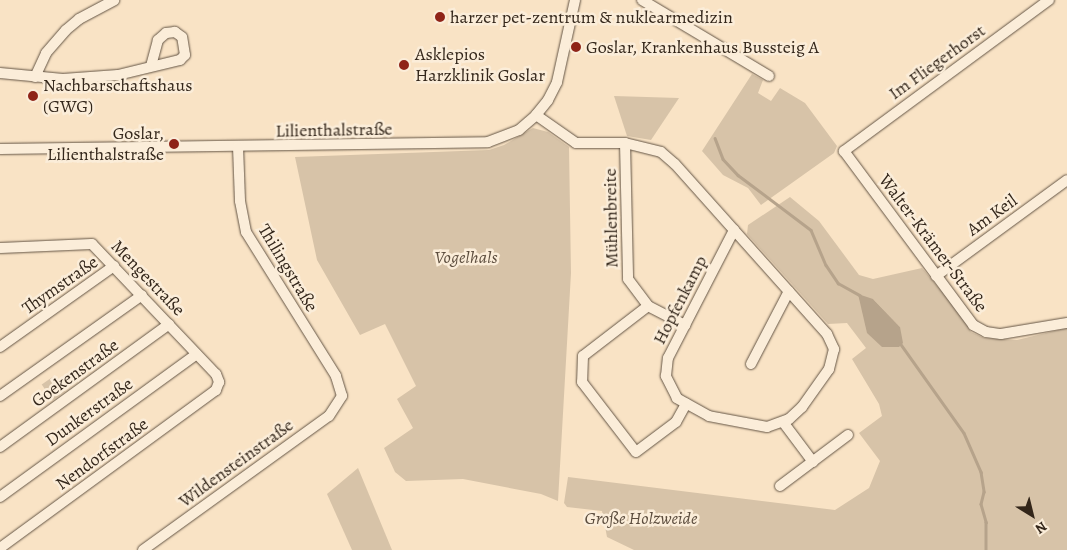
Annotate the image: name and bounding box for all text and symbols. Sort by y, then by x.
place label: harzer pet-zentrum & nuklearmedizin [450,6,733,28]
marker: harzer pet-zentrum & nuklearmedizin [434,11,446,23]
street label: Im Fliegerhorst [885,20,989,104]
place label: Goslar, Krankenhaus Bussteig A [586,36,819,58]
marker: Goslar, Krankenhaus Bussteig A [570,41,582,53]
place label: Asklepios Harzklinik Goslar [415,44,545,86]
marker: Asklepios Harzklinik Goslar [397,58,411,72]
place label: Nachbarschaftshaus (GWG) [43,75,192,118]
marker: Nachbarschaftshaus (GWG) [27,90,39,102]
street label: Lilienthalstraße [275,118,393,142]
place label: Goslar, Lilienthalstraße [47,123,164,166]
marker: Goslar, Lilienthalstraße [168,138,180,150]
street label: Mühlenbreite [599,168,623,268]
street label: Walter-Krämer-Straße [874,170,992,316]
street label: Am Keil [963,190,1021,240]
street label: Thilingstraße [253,220,323,316]
street label: Mengestraße [107,236,189,320]
park label: Vogelhals [434,246,498,268]
street label: Thymstraße [18,251,102,319]
street label: Hopfenkamp [648,252,712,348]
street label: Goekenstraße [27,334,123,412]
street label: Dunkerstraße [41,373,137,451]
street label: Nendorfstraße [52,413,152,495]
street label: Wildensteinstraße [175,414,297,512]
north arrow [1007,490,1057,540]
park label: Große Holzweide [585,507,697,529]
text: N [1031,517,1051,538]

